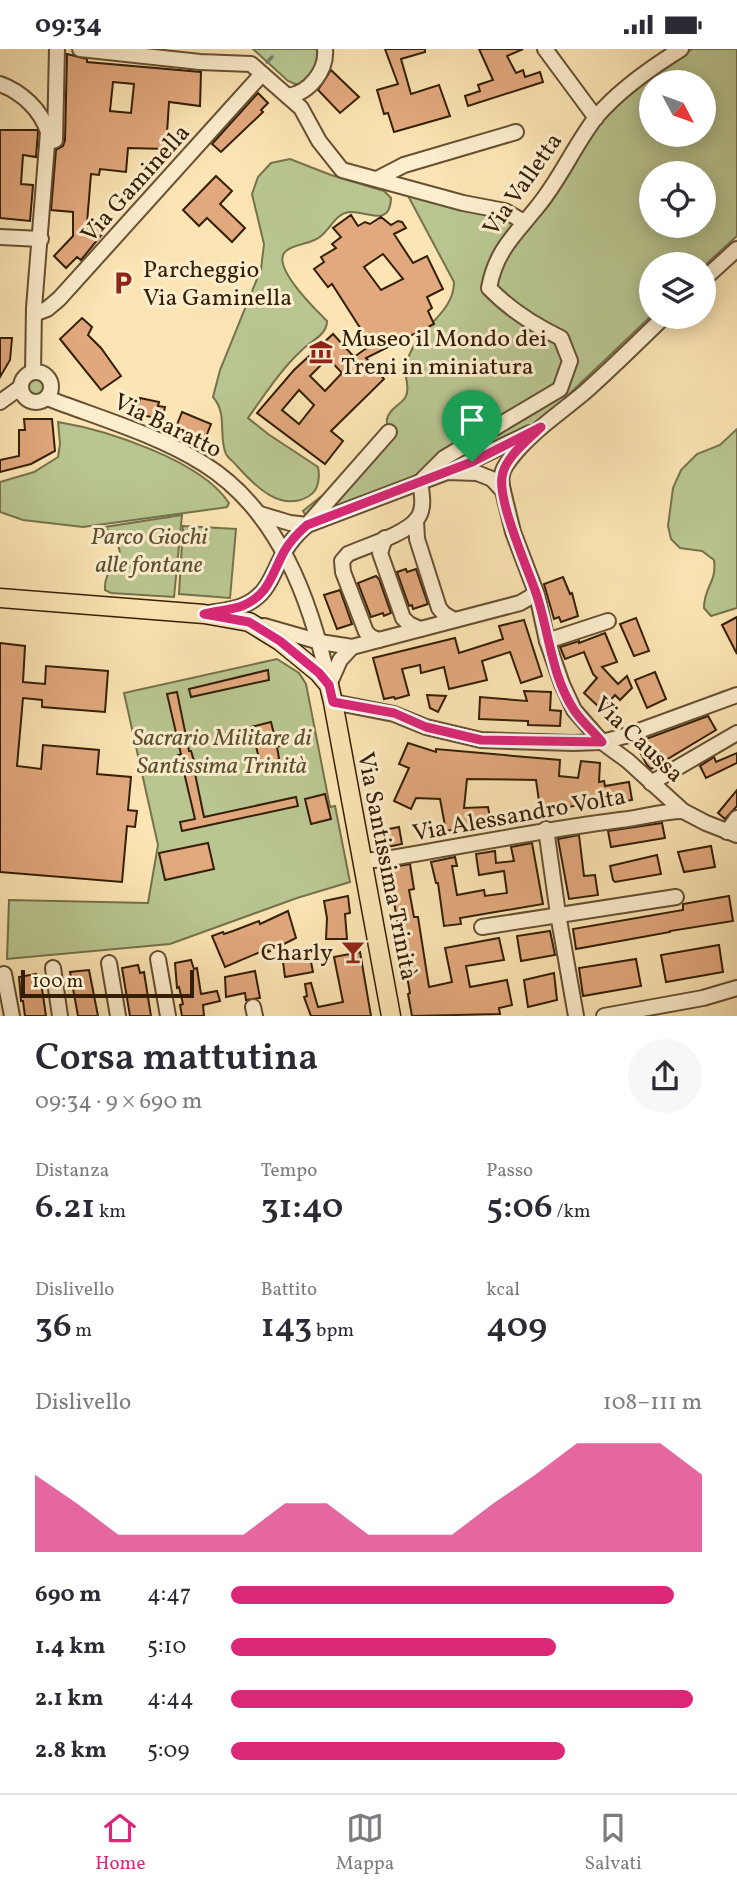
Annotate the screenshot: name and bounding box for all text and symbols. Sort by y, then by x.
text: 09:34 [35,7,102,43]
north arrow [639,70,716,147]
map controls [639,70,716,329]
street label: Via Gaminella [74,118,199,251]
street label: Via Valletta [476,127,572,244]
button: locate [639,161,716,238]
button: layers [639,252,716,329]
place label: Parcheggio Via Gaminella [143,254,292,316]
parking icon: Parcheggio Via Gaminella [109,269,137,297]
place label: Museo il Mondo dei Treni in miniatura [341,323,547,385]
museum icon: Museo il Mondo dei Treni in miniatura [307,338,335,366]
street label: Via Baratto [107,386,227,468]
pin [442,390,502,462]
icon: arrive [453,401,491,439]
park label: Parco Giochi alle fontane [90,521,209,583]
street label: Via Caussa [585,690,691,791]
park label: Sacrario Militare di Santissima Trinità [133,722,313,784]
street label: Via Santissima Trinità [347,749,425,983]
street label: Via Alessandro Volta [410,780,629,851]
place label: Charly [261,937,333,971]
bar icon: Charly [339,938,367,966]
scale bar [21,967,194,999]
text: 100 m [32,969,83,995]
text: Corsa mattutina [35,1033,318,1086]
button: share [628,1039,702,1113]
text: 09:34 · 9 × 690 m [35,1086,202,1118]
text: Distanza [35,1158,109,1184]
text: Tempo [261,1158,317,1184]
text: Passo [486,1158,533,1184]
text: 6.21 [35,1184,95,1232]
text: 31:40 [261,1184,343,1232]
text: 5:06 [486,1184,553,1232]
text: km [95,1199,126,1225]
text: /km [553,1199,591,1225]
text: Dislivello [35,1277,114,1303]
text: Battito [261,1277,317,1303]
text: kcal [486,1277,520,1303]
text: 36 [35,1303,72,1351]
text: 143 [261,1303,312,1351]
text: 409 [486,1303,547,1351]
text: m [72,1318,92,1344]
text: bpm [312,1318,354,1344]
text: Dislivello [35,1387,131,1419]
text: 108–111 m [603,1387,702,1419]
text: 690 m [35,1579,102,1611]
text: 4:47 [147,1579,191,1611]
text: 1.4 km [35,1631,106,1663]
text: 5:10 [147,1631,186,1663]
text: 2.1 km [35,1683,104,1715]
text: 4:44 [147,1683,194,1715]
text: 2.8 km [35,1735,107,1767]
text: 5:09 [147,1735,189,1767]
tab: Home [95,1809,145,1877]
tab: Mappa [336,1809,394,1877]
tab: Salvati [585,1809,642,1877]

